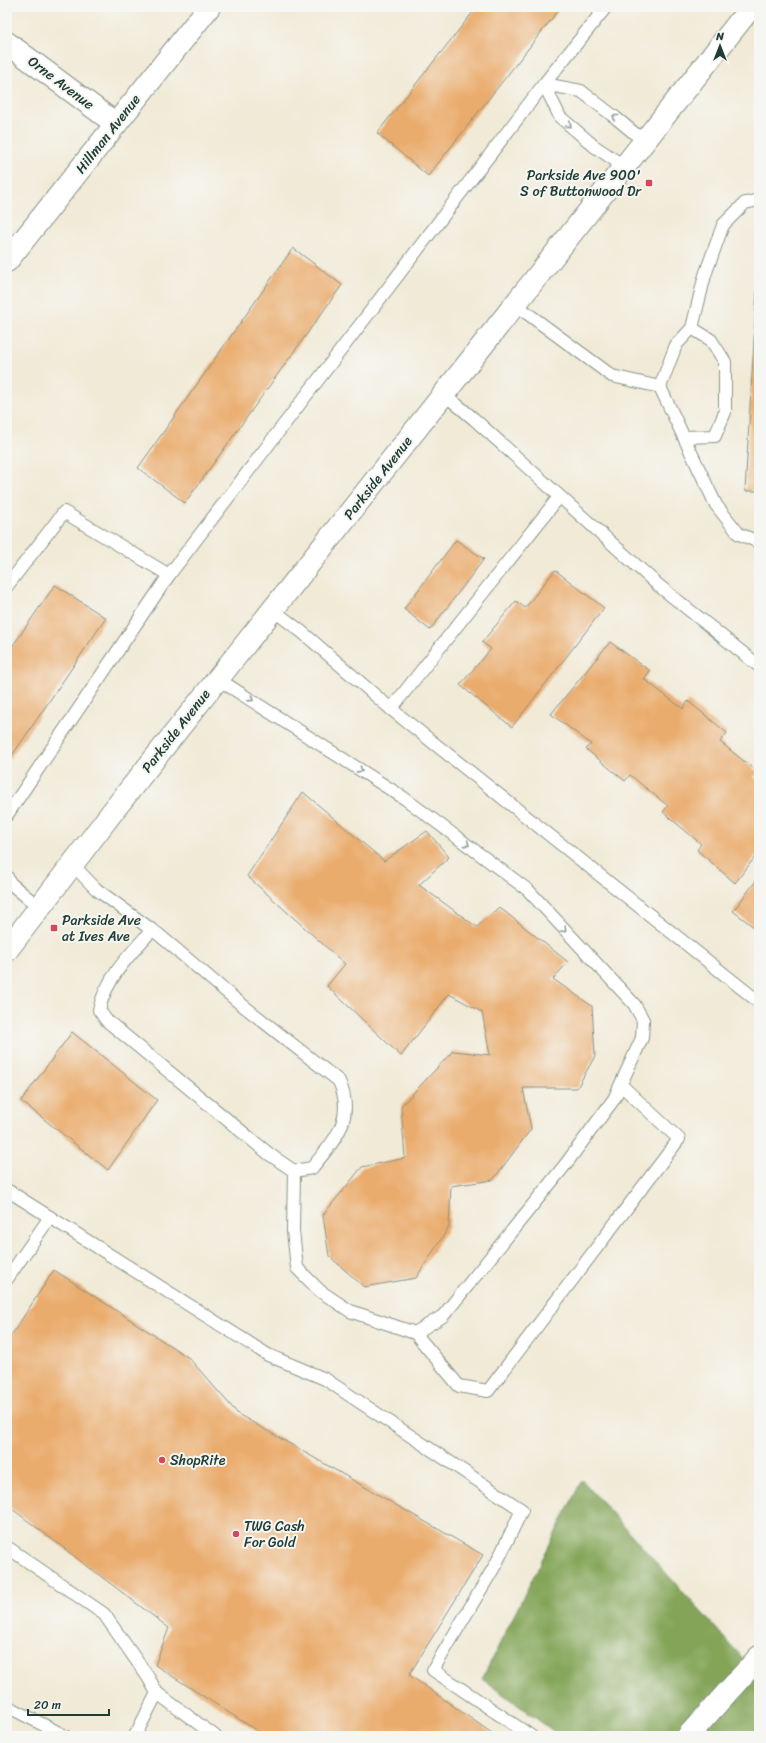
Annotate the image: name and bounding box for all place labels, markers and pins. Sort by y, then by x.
place label: Parkside Ave 900' S of Buttonwood Dr [520,163,642,204]
marker: Parkside Ave 900' S of Buttonwood Dr [644,178,654,188]
place label: Parkside Ave at Ives Ave [62,908,141,949]
marker: Parkside Ave at Ives Ave [49,923,59,933]
place label: ShopRite [170,1448,226,1473]
marker: ShopRite [157,1455,167,1465]
place label: TWG Cash For Gold [244,1514,305,1555]
marker: TWG Cash For Gold [231,1529,241,1539]

